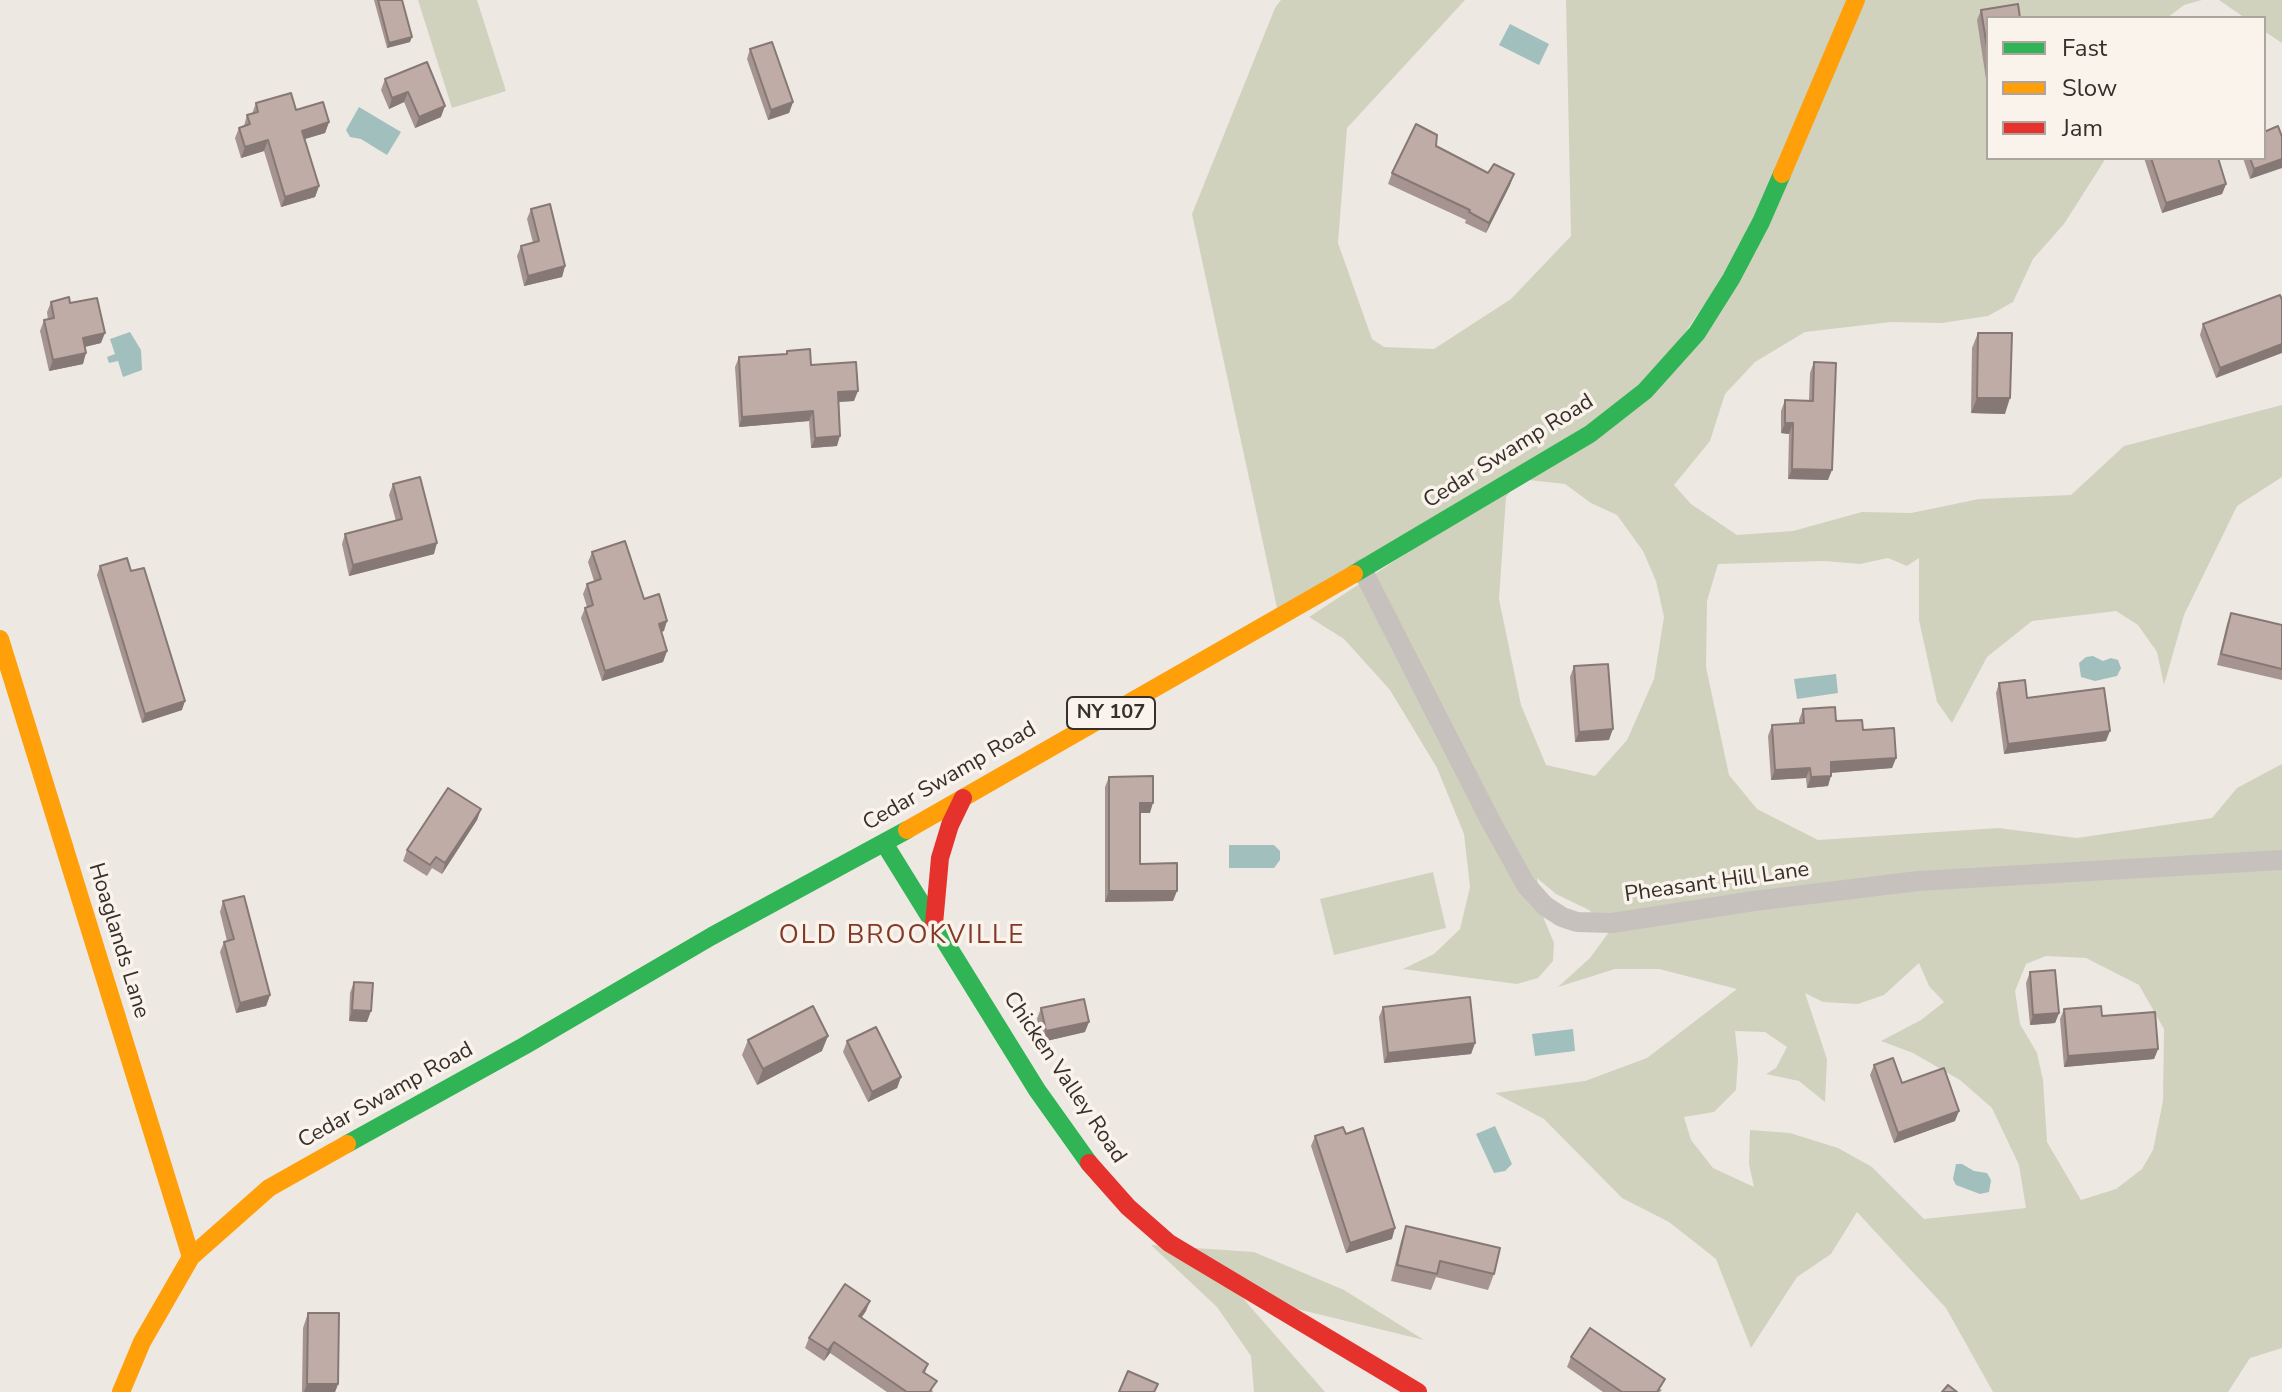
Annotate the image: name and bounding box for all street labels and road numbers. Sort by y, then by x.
street label: Cedar Swamp Road [1419,389,1599,515]
road number: NY 107 [1067,697,1155,729]
street label: Cedar Swamp Road [859,717,1041,837]
street label: Pheasant Hill Lane [1623,857,1811,909]
street label: Hoaglands Lane [82,860,154,1022]
street label: Chicken Valley Road [997,987,1131,1169]
street label: Cedar Swamp Road [294,1037,478,1155]

